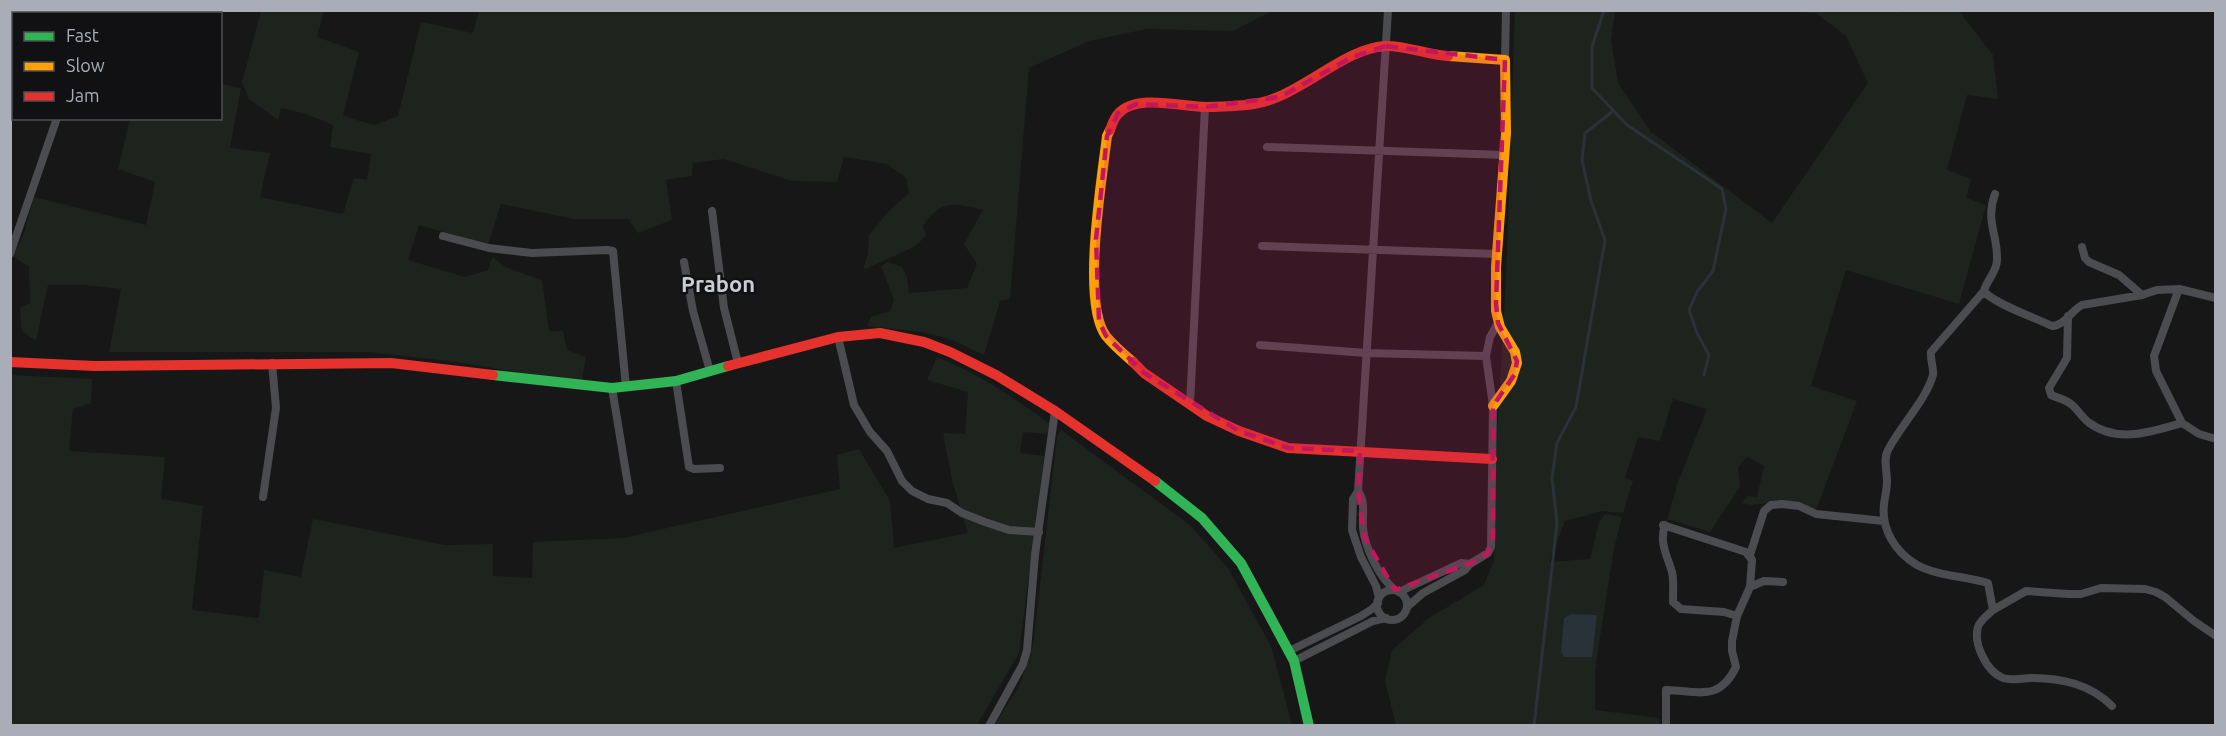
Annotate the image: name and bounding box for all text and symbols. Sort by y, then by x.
legend [12,12,222,120]
text: Fast [66,25,99,45]
text: Slow [66,55,105,75]
text: Jam [66,85,100,105]
district label: Prabon [681,271,755,296]

